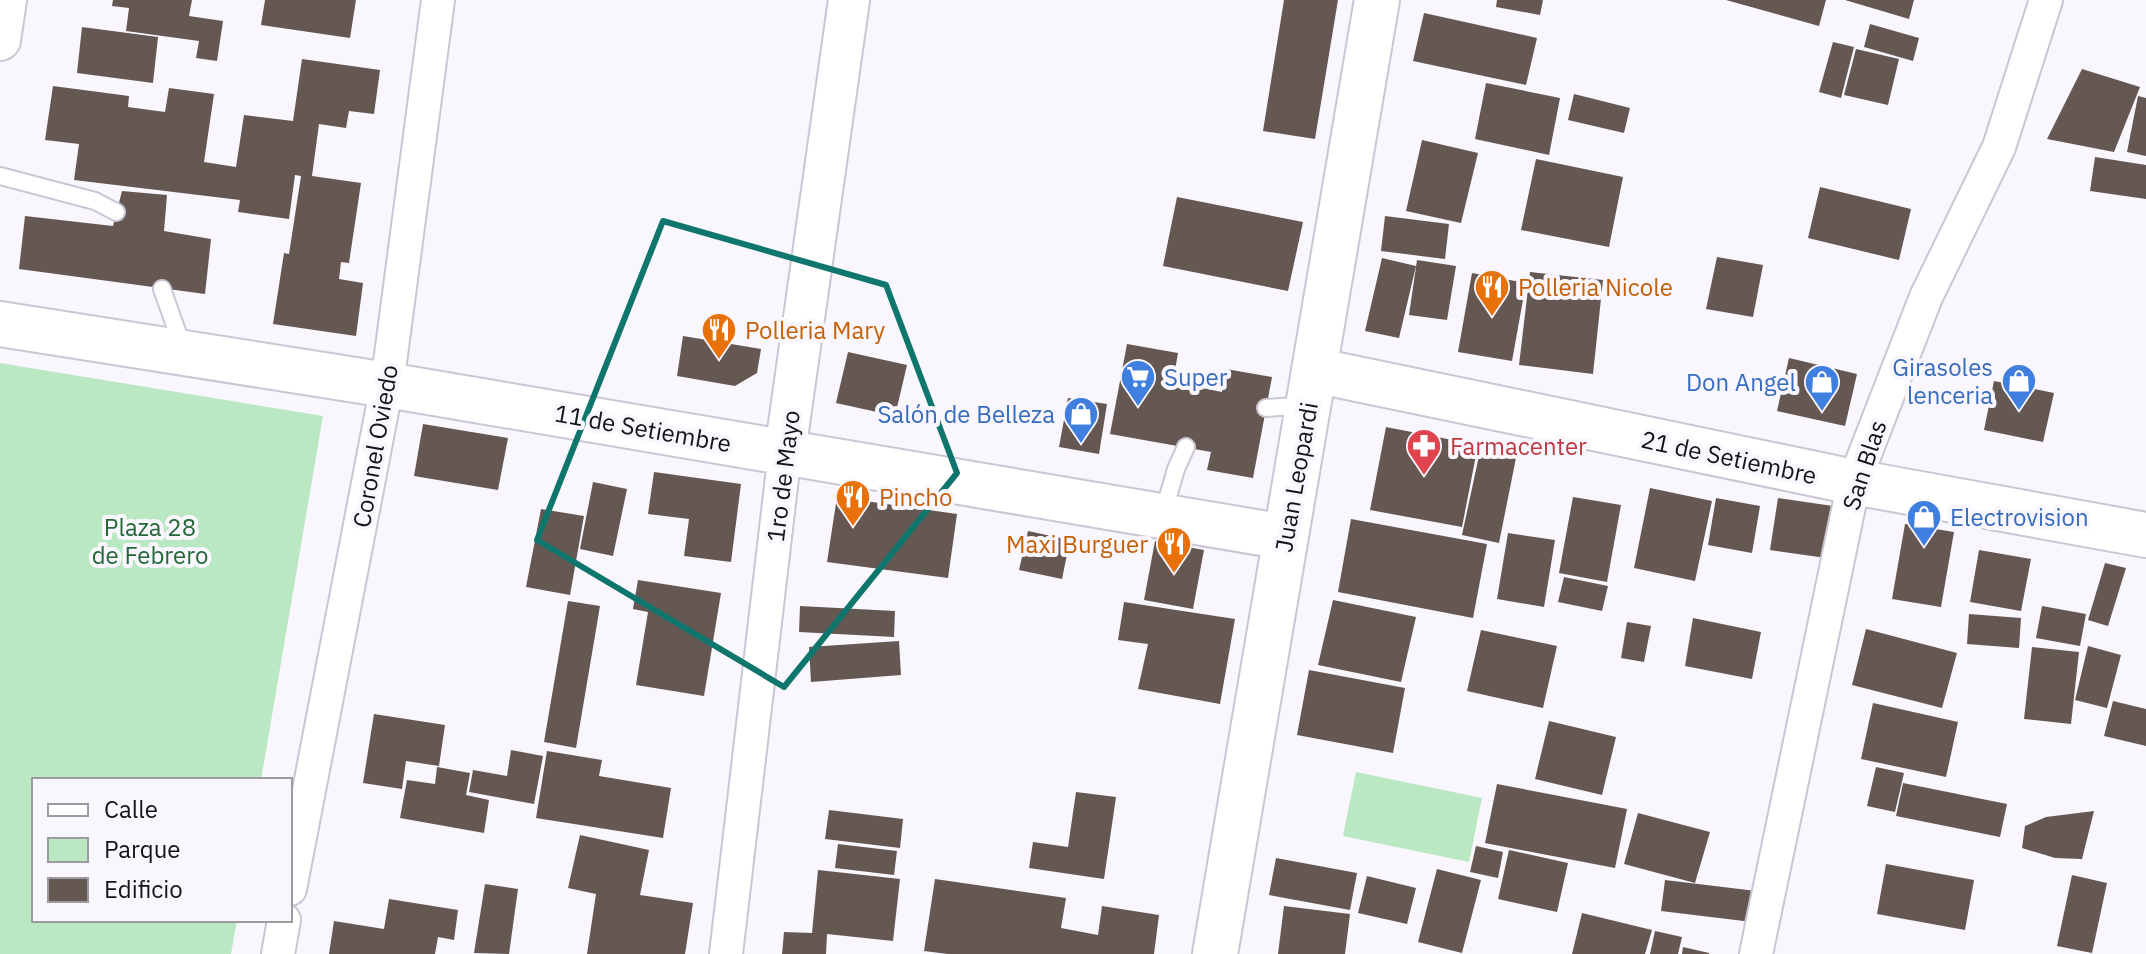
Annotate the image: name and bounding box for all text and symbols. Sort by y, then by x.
restaurant icon: Polleria Nicole [1473,268,1511,318]
place label: Polleria Nicole [1518,271,1673,303]
restaurant icon: Polleria Mary [700,311,738,361]
place label: Polleria Mary [745,314,885,346]
place label: Girasoles lenceria [1892,351,1993,411]
supermarket icon: Super [1119,358,1157,408]
place label: Super [1164,361,1228,393]
street label: Coronel Oviedo [345,362,405,530]
shop icon: Girasoles lenceria [2000,362,2038,412]
shop icon: Don Angel [1803,363,1841,413]
place label: Don Angel [1686,366,1796,398]
shop icon: Salón de Belleza [1062,395,1100,445]
street label: 11 de Setiembre [552,397,734,459]
place label: Salón de Belleza [877,398,1055,430]
street label: Juan Leopardi [1267,400,1325,554]
street label: 1ro de Mayo [759,408,807,544]
street label: San Blas [1834,416,1894,514]
street label: 21 de Setiembre [1638,423,1820,491]
pharmacy icon: Farmacenter [1405,427,1443,477]
place label: Farmacenter [1450,430,1587,462]
restaurant icon: Pincho [834,478,872,528]
place label: Pincho [879,481,952,513]
shop icon: Electrovision [1905,498,1943,548]
place label: Electrovision [1950,501,2089,533]
park label: Plaza 28 de Febrero [92,511,208,571]
restaurant icon: Maxi Burguer [1155,525,1193,575]
place label: Maxi Burguer [1006,528,1148,560]
legend [32,778,292,922]
text: Calle [104,793,158,825]
text: Parque [104,833,181,865]
text: Edificio [104,873,183,905]

